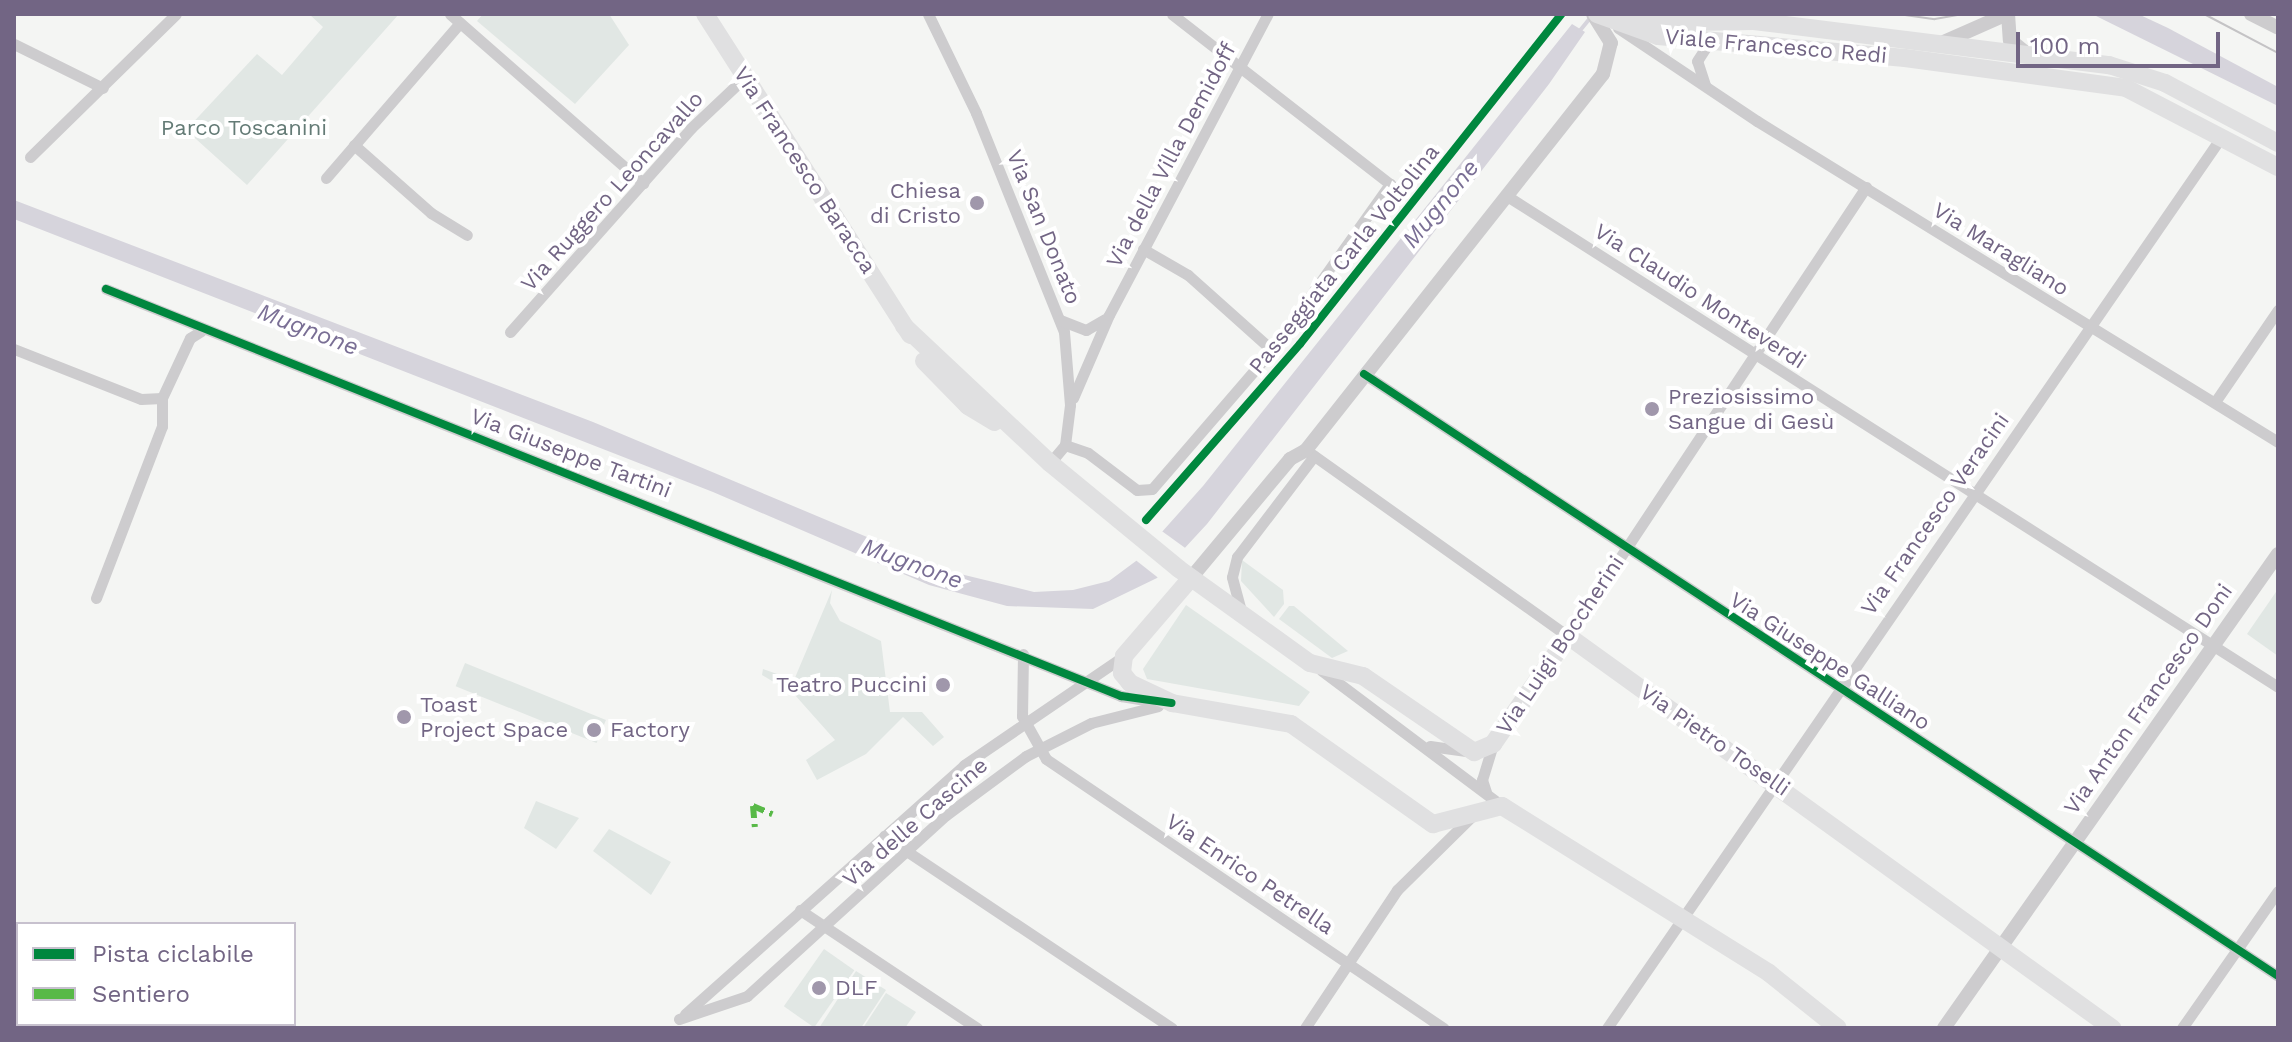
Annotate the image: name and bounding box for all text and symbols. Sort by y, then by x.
scale bar [2020,16,2224,66]
street label: Viale Francesco Redi [1664,23,1888,69]
text: 100 m [2030,32,2100,60]
street label: Via della Villa Demidoff [1100,37,1242,273]
street label: Via Francesco Baracca [728,61,882,279]
street label: Via Ruggero Leoncavallo [515,85,709,297]
park label: Parco Toscanini [161,115,327,141]
street label: Passeggiata Carla Voltolina [1243,138,1445,380]
street label: Via San Donato [1001,146,1087,308]
water label: Mugnone [1397,154,1485,254]
place label: Chiesa di Cristo [870,177,961,228]
marker: Chiesa di Cristo [968,194,986,212]
street label: Via Maragliano [1928,197,2074,301]
street label: Via Claudio Monteverdi [1589,218,1811,374]
water label: Mugnone [254,298,362,362]
place label: Preziosissimo Sangue di Gesù [1668,383,1834,434]
marker: Preziosissimo Sangue di Gesù [1643,400,1661,418]
street label: Via Giuseppe Tartini [466,402,676,504]
street label: Via Francesco Veracini [1855,407,2015,621]
water label: Mugnone [857,532,967,596]
street label: Via Luigi Boccherini [1490,550,1630,740]
street label: Via Anton Francesco Doni [2058,578,2238,820]
street label: Via Giuseppe Galliano [1724,586,1936,736]
place label: Teatro Puccini [776,672,927,698]
marker: Teatro Puccini [934,676,952,694]
street label: Via Pietro Toselli [1635,678,1795,802]
place label: Toast Project Space [420,691,568,742]
marker: Toast Project Space [395,708,413,726]
place label: Factory [610,717,690,743]
marker: Factory [585,721,603,739]
street label: Via delle Cascine [837,752,993,892]
street label: Via Enrico Petrella [1161,808,1339,940]
legend [16,922,296,1026]
text: Pista ciclabile [92,940,254,968]
place label: DLF [835,975,877,1001]
marker: DLF [810,979,828,997]
text: Sentiero [92,980,190,1008]

